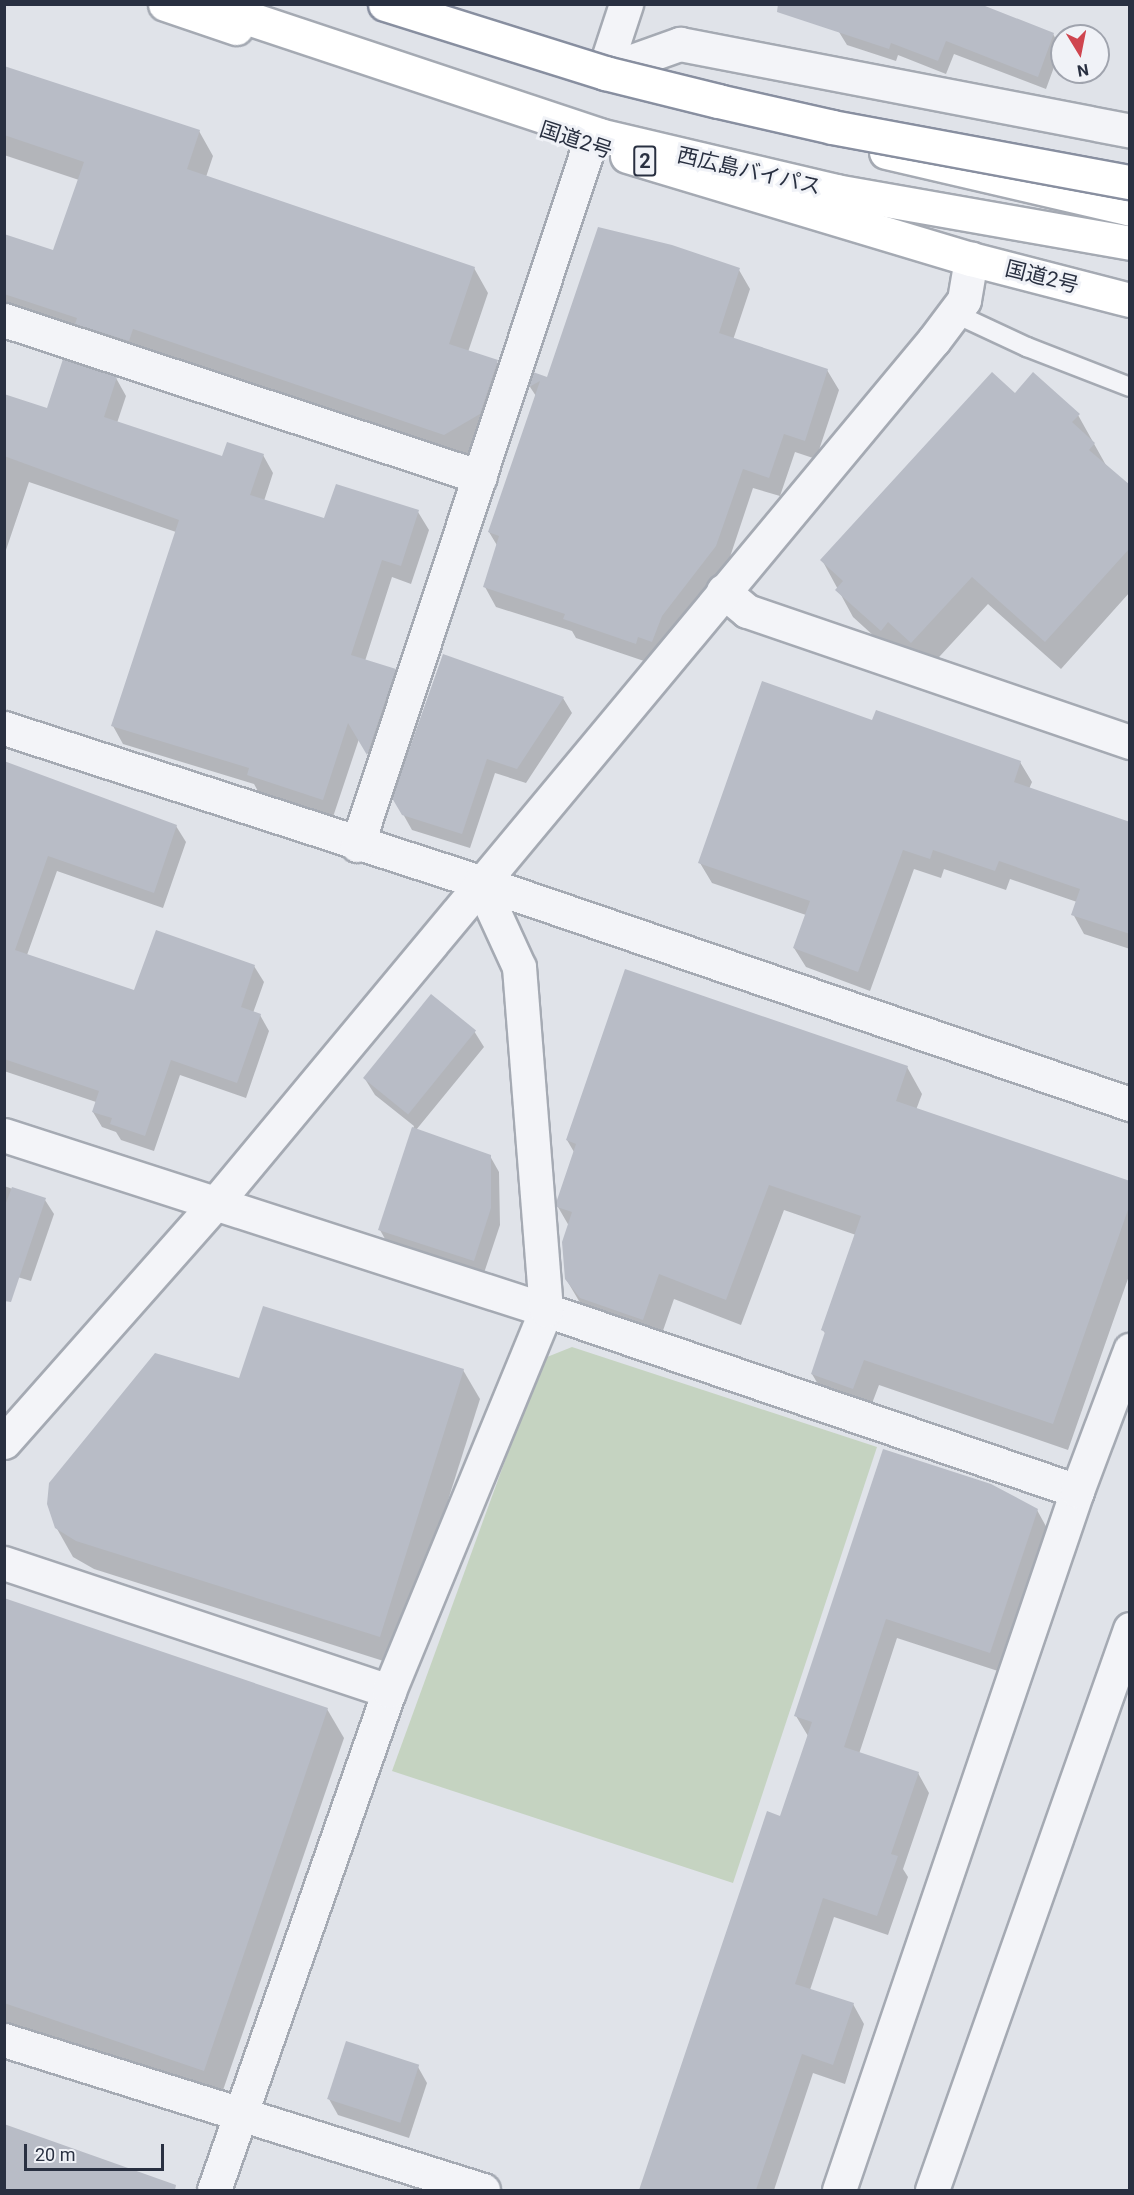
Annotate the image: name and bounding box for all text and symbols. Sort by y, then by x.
north arrow [1050,24,1110,84]
text: N [1076,60,1090,81]
street label: 国道2号 [537,116,615,164]
street label: 西広島バイパス [675,142,823,200]
road number: 2 [633,144,657,178]
street label: 国道2号 [1003,256,1081,298]
scale bar [27,2132,166,2170]
text: 20 m [35,2144,75,2165]

